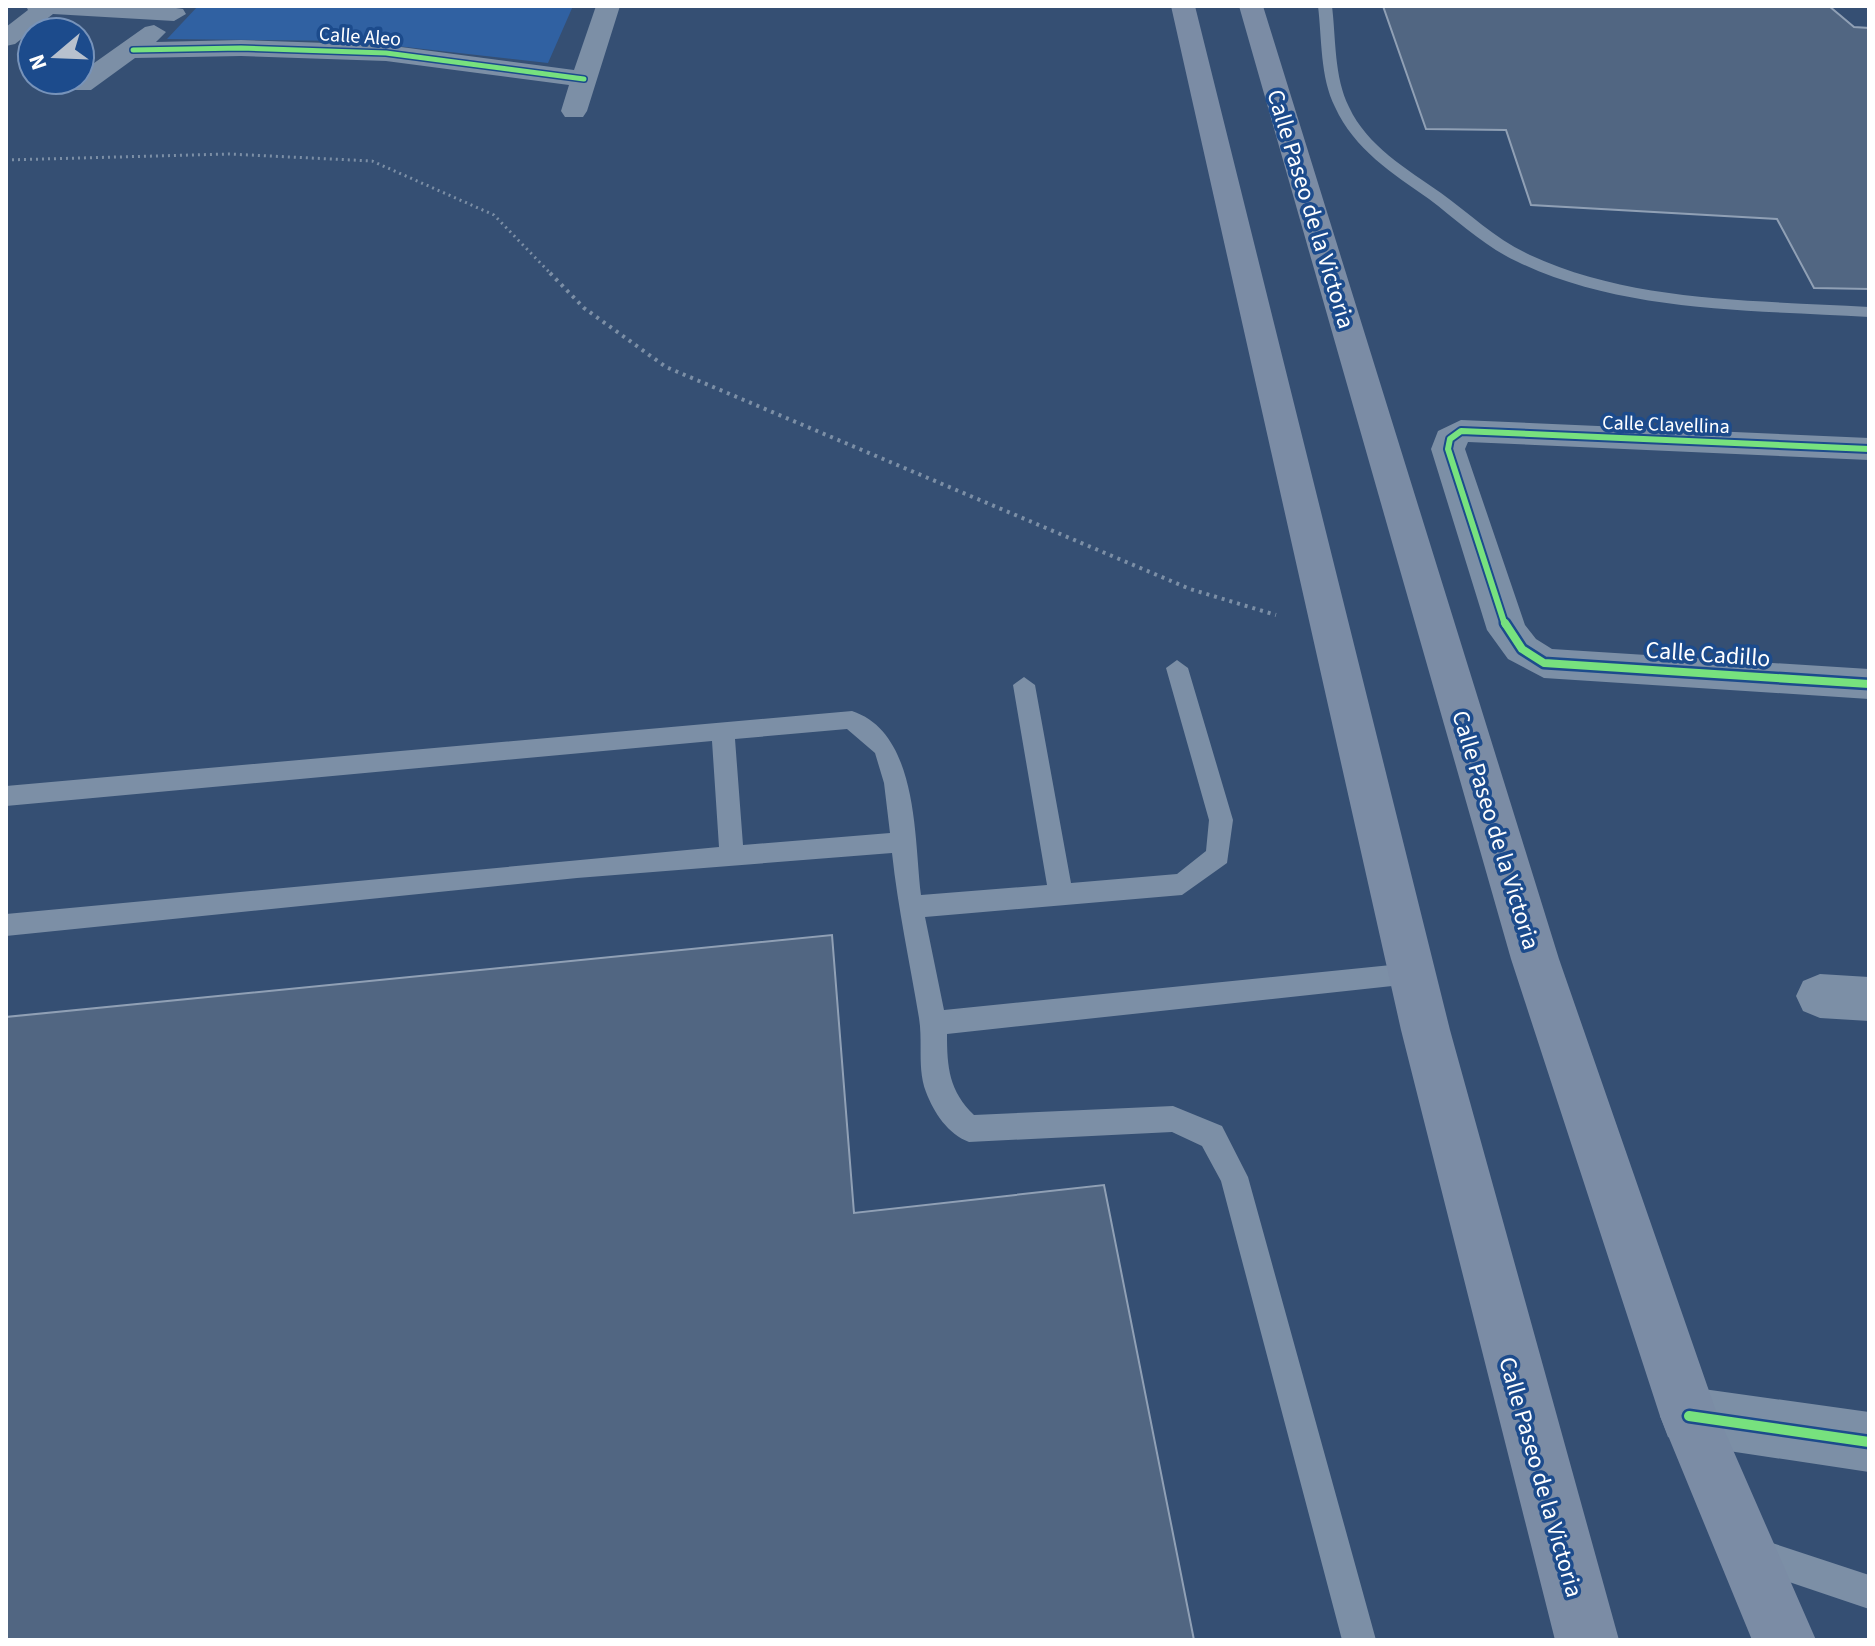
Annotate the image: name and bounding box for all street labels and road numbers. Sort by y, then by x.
street label: Calle Aleo [318,20,402,54]
street label: Calle Paseo de la Victoria [1257,85,1364,333]
street label: Calle Clavellina [1602,409,1730,441]
street label: Calle Cadillo [1644,633,1772,676]
street label: Calle Paseo de la Victoria [1442,706,1549,954]
street label: Calle Paseo de la Victoria [1489,1353,1592,1601]

